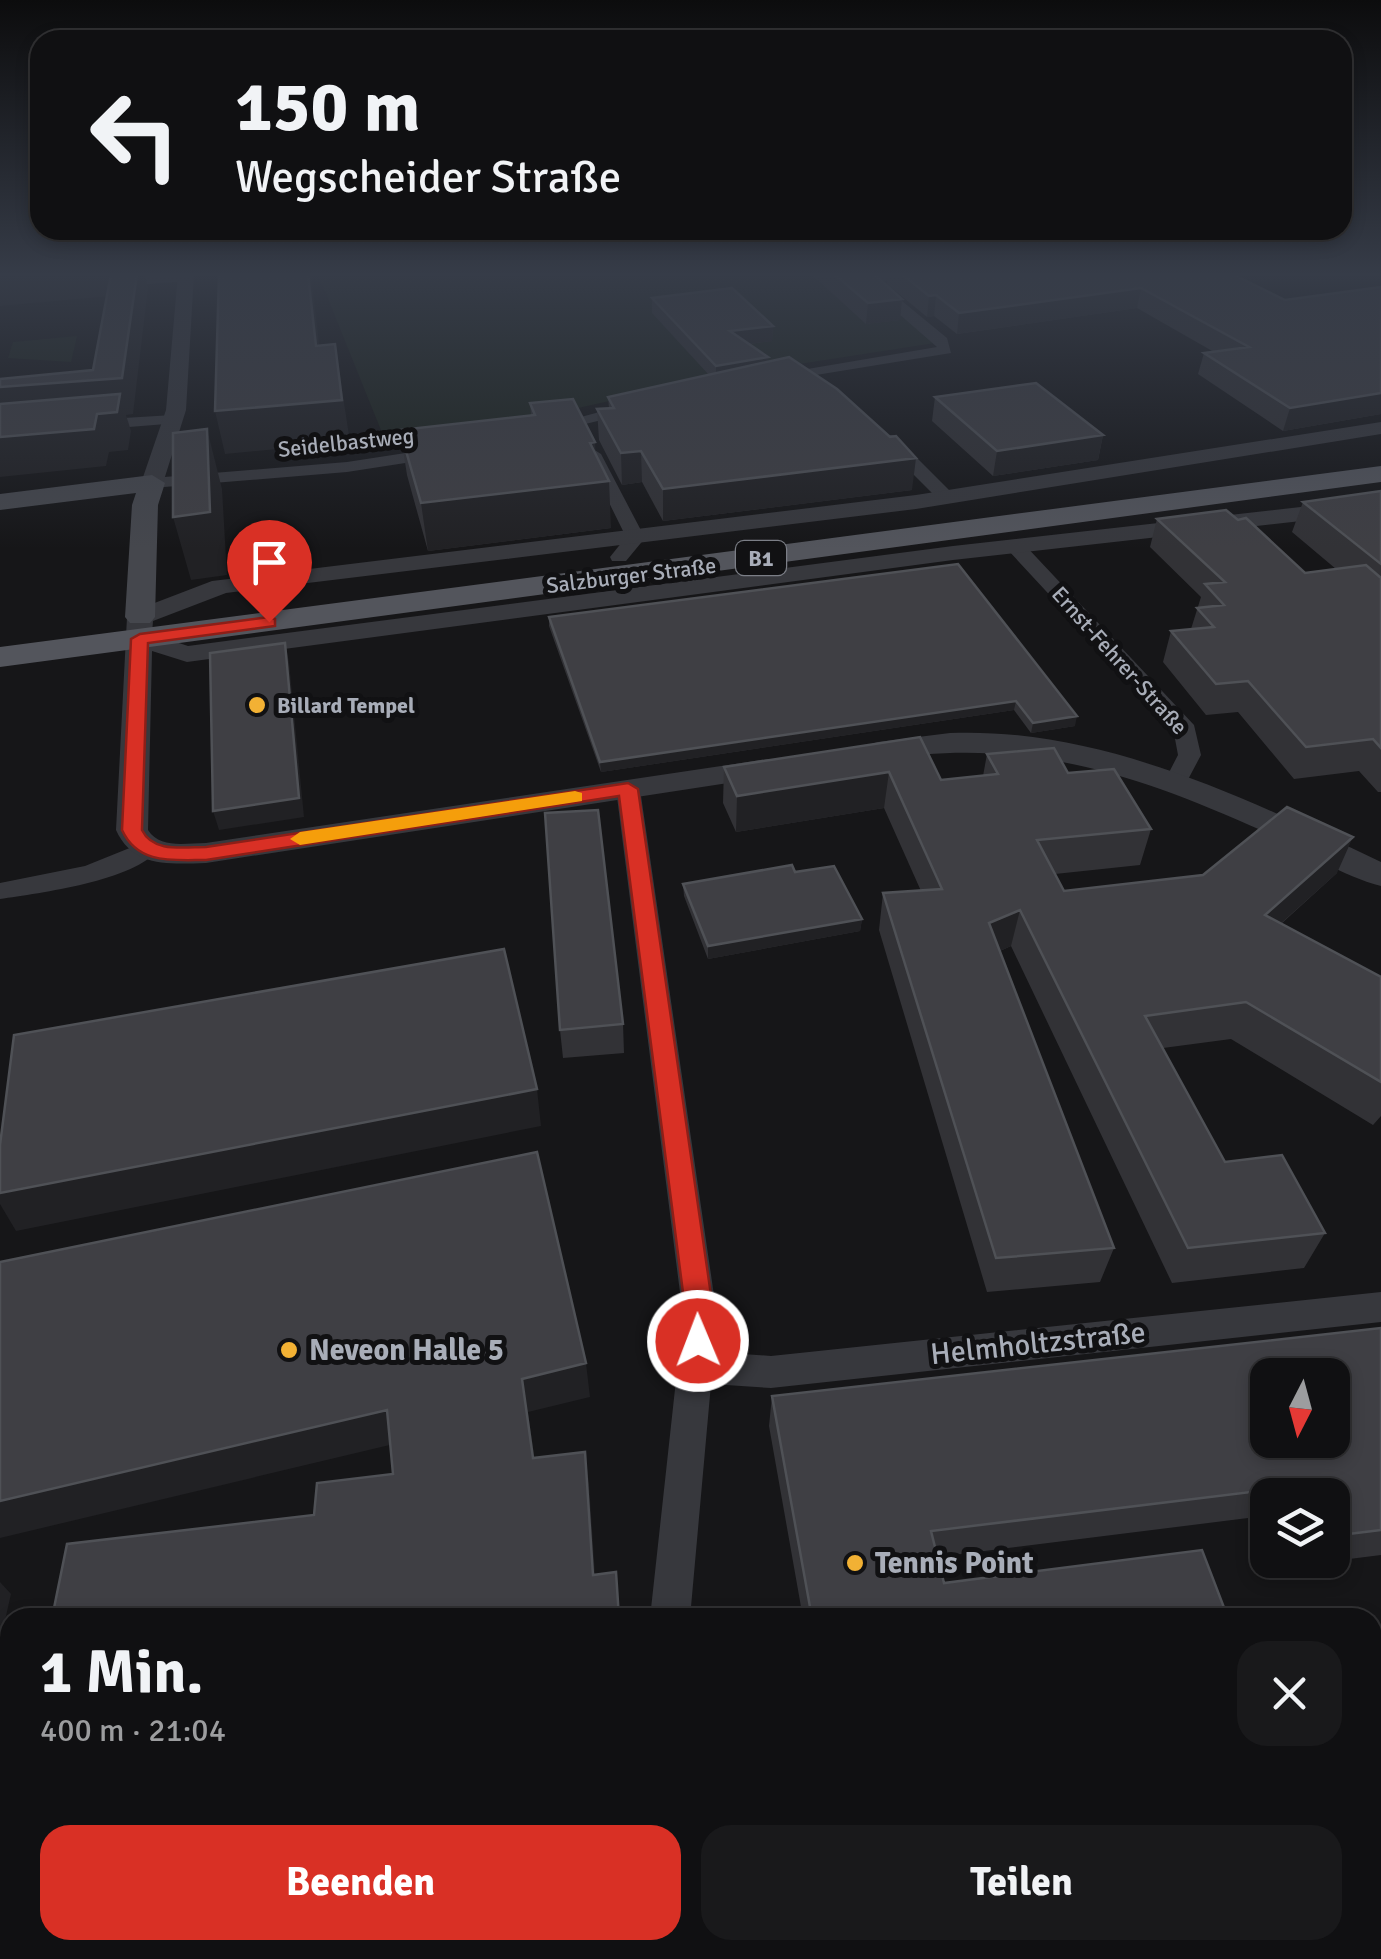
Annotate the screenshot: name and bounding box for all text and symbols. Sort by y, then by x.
text: 150 m [235,64,420,150]
icon: left [70,70,200,200]
text: Wegscheider Straße [235,150,621,205]
street label: Seidelbastweg [277,422,415,463]
pin [227,520,312,623]
icon: arrive [242,535,297,590]
road number: B1 [736,541,786,575]
street label: Salzburger Straße [545,552,718,599]
street label: Ernst-Fehrer-Straße [1046,581,1193,740]
place label: Billard Tempel [277,692,415,719]
marker: Billard Tempel [246,694,268,716]
position arrow [646,1289,750,1393]
street label: Helmholtzstraße [929,1314,1147,1373]
place label: Neveon Halle 5 [309,1332,504,1369]
marker: Neveon Halle 5 [278,1339,300,1361]
north arrow [1250,1358,1350,1458]
map controls [1250,1358,1350,1578]
button: layers [1250,1478,1350,1578]
place label: Tennis Point [875,1545,1033,1582]
marker: Tennis Point [844,1552,866,1574]
text: 1 Min. [40,1636,204,1710]
button: close [1237,1641,1342,1746]
text: 400 m · 21:04 [40,1711,226,1750]
button: Beenden [40,1825,681,1940]
button: Teilen [701,1825,1342,1940]

